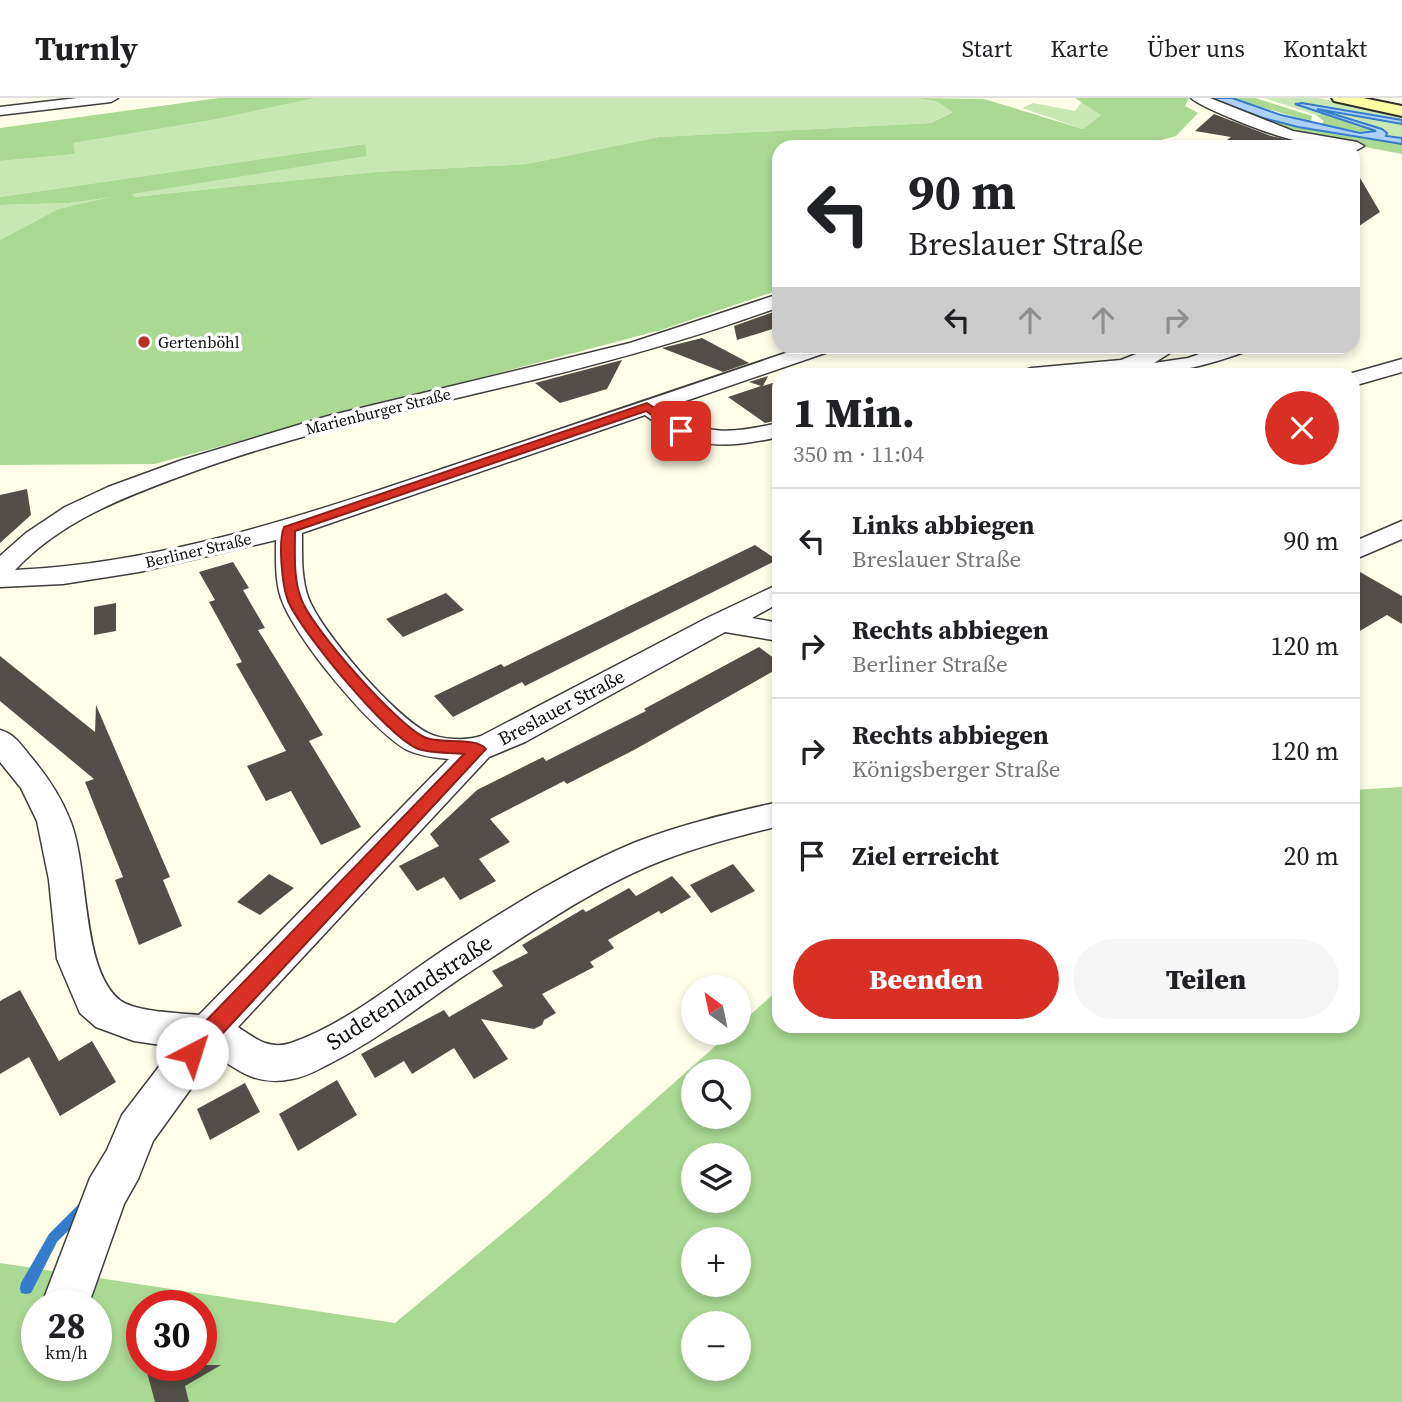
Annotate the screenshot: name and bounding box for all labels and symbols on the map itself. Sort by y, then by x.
place label: Gertenböhl [158,331,240,353]
marker: Gertenböhl [136,334,152,350]
street label: Marienburger Straße [303,382,453,440]
pin [651,401,711,461]
street label: Berliner Straße [143,527,253,573]
street label: Breslauer Straße [493,663,629,751]
street label: Sudetenlandstraße [320,926,498,1058]
north arrow [681,975,751,1045]
position arrow [155,1016,229,1090]
speed limit sign: 30 [126,1290,217,1381]

